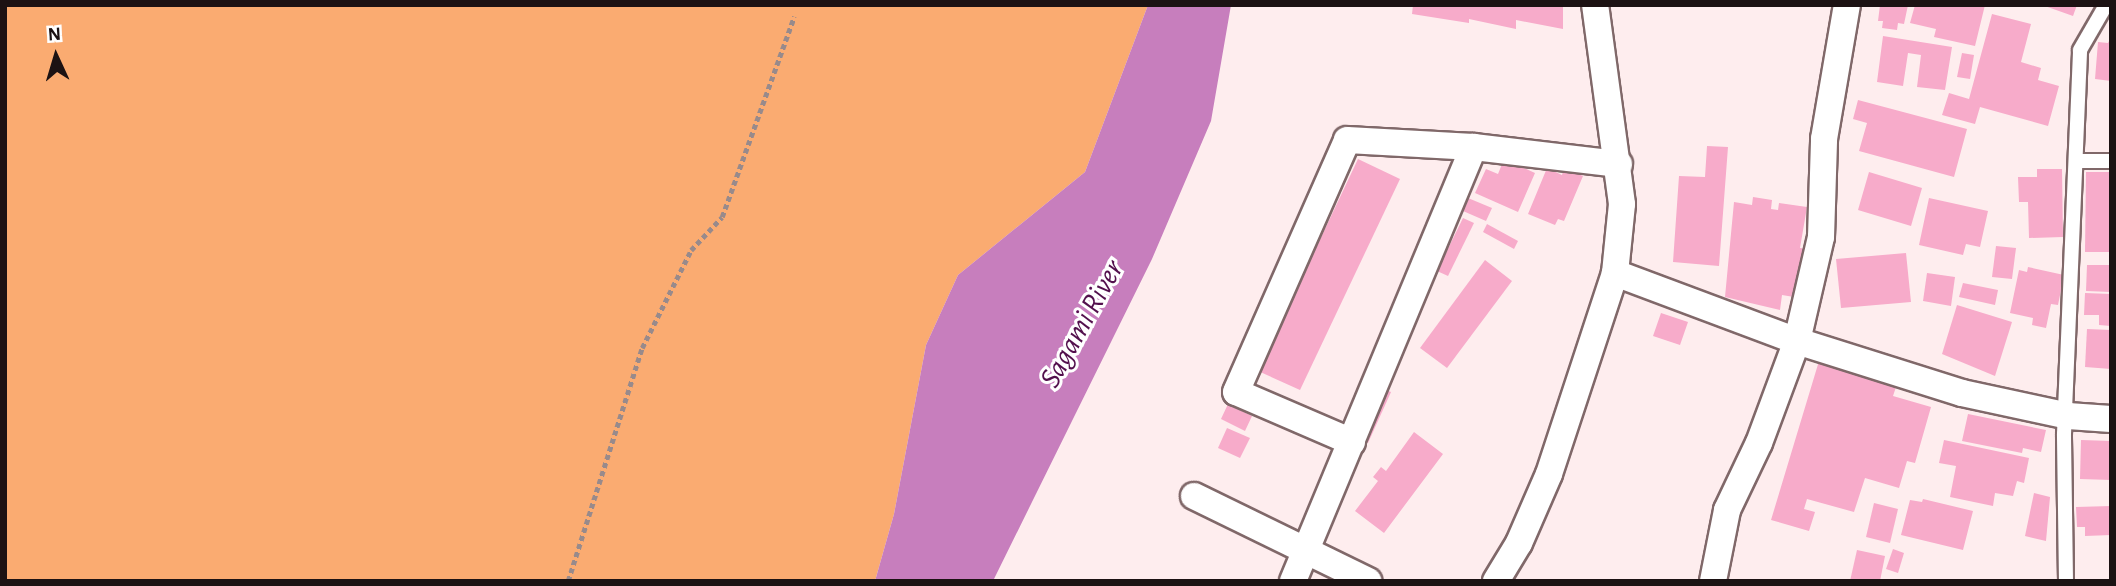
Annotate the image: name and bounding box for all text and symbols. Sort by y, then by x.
north arrow [21,21,91,91]
text: N [47,25,62,44]
water label: Sagami River [1032,254,1132,394]

